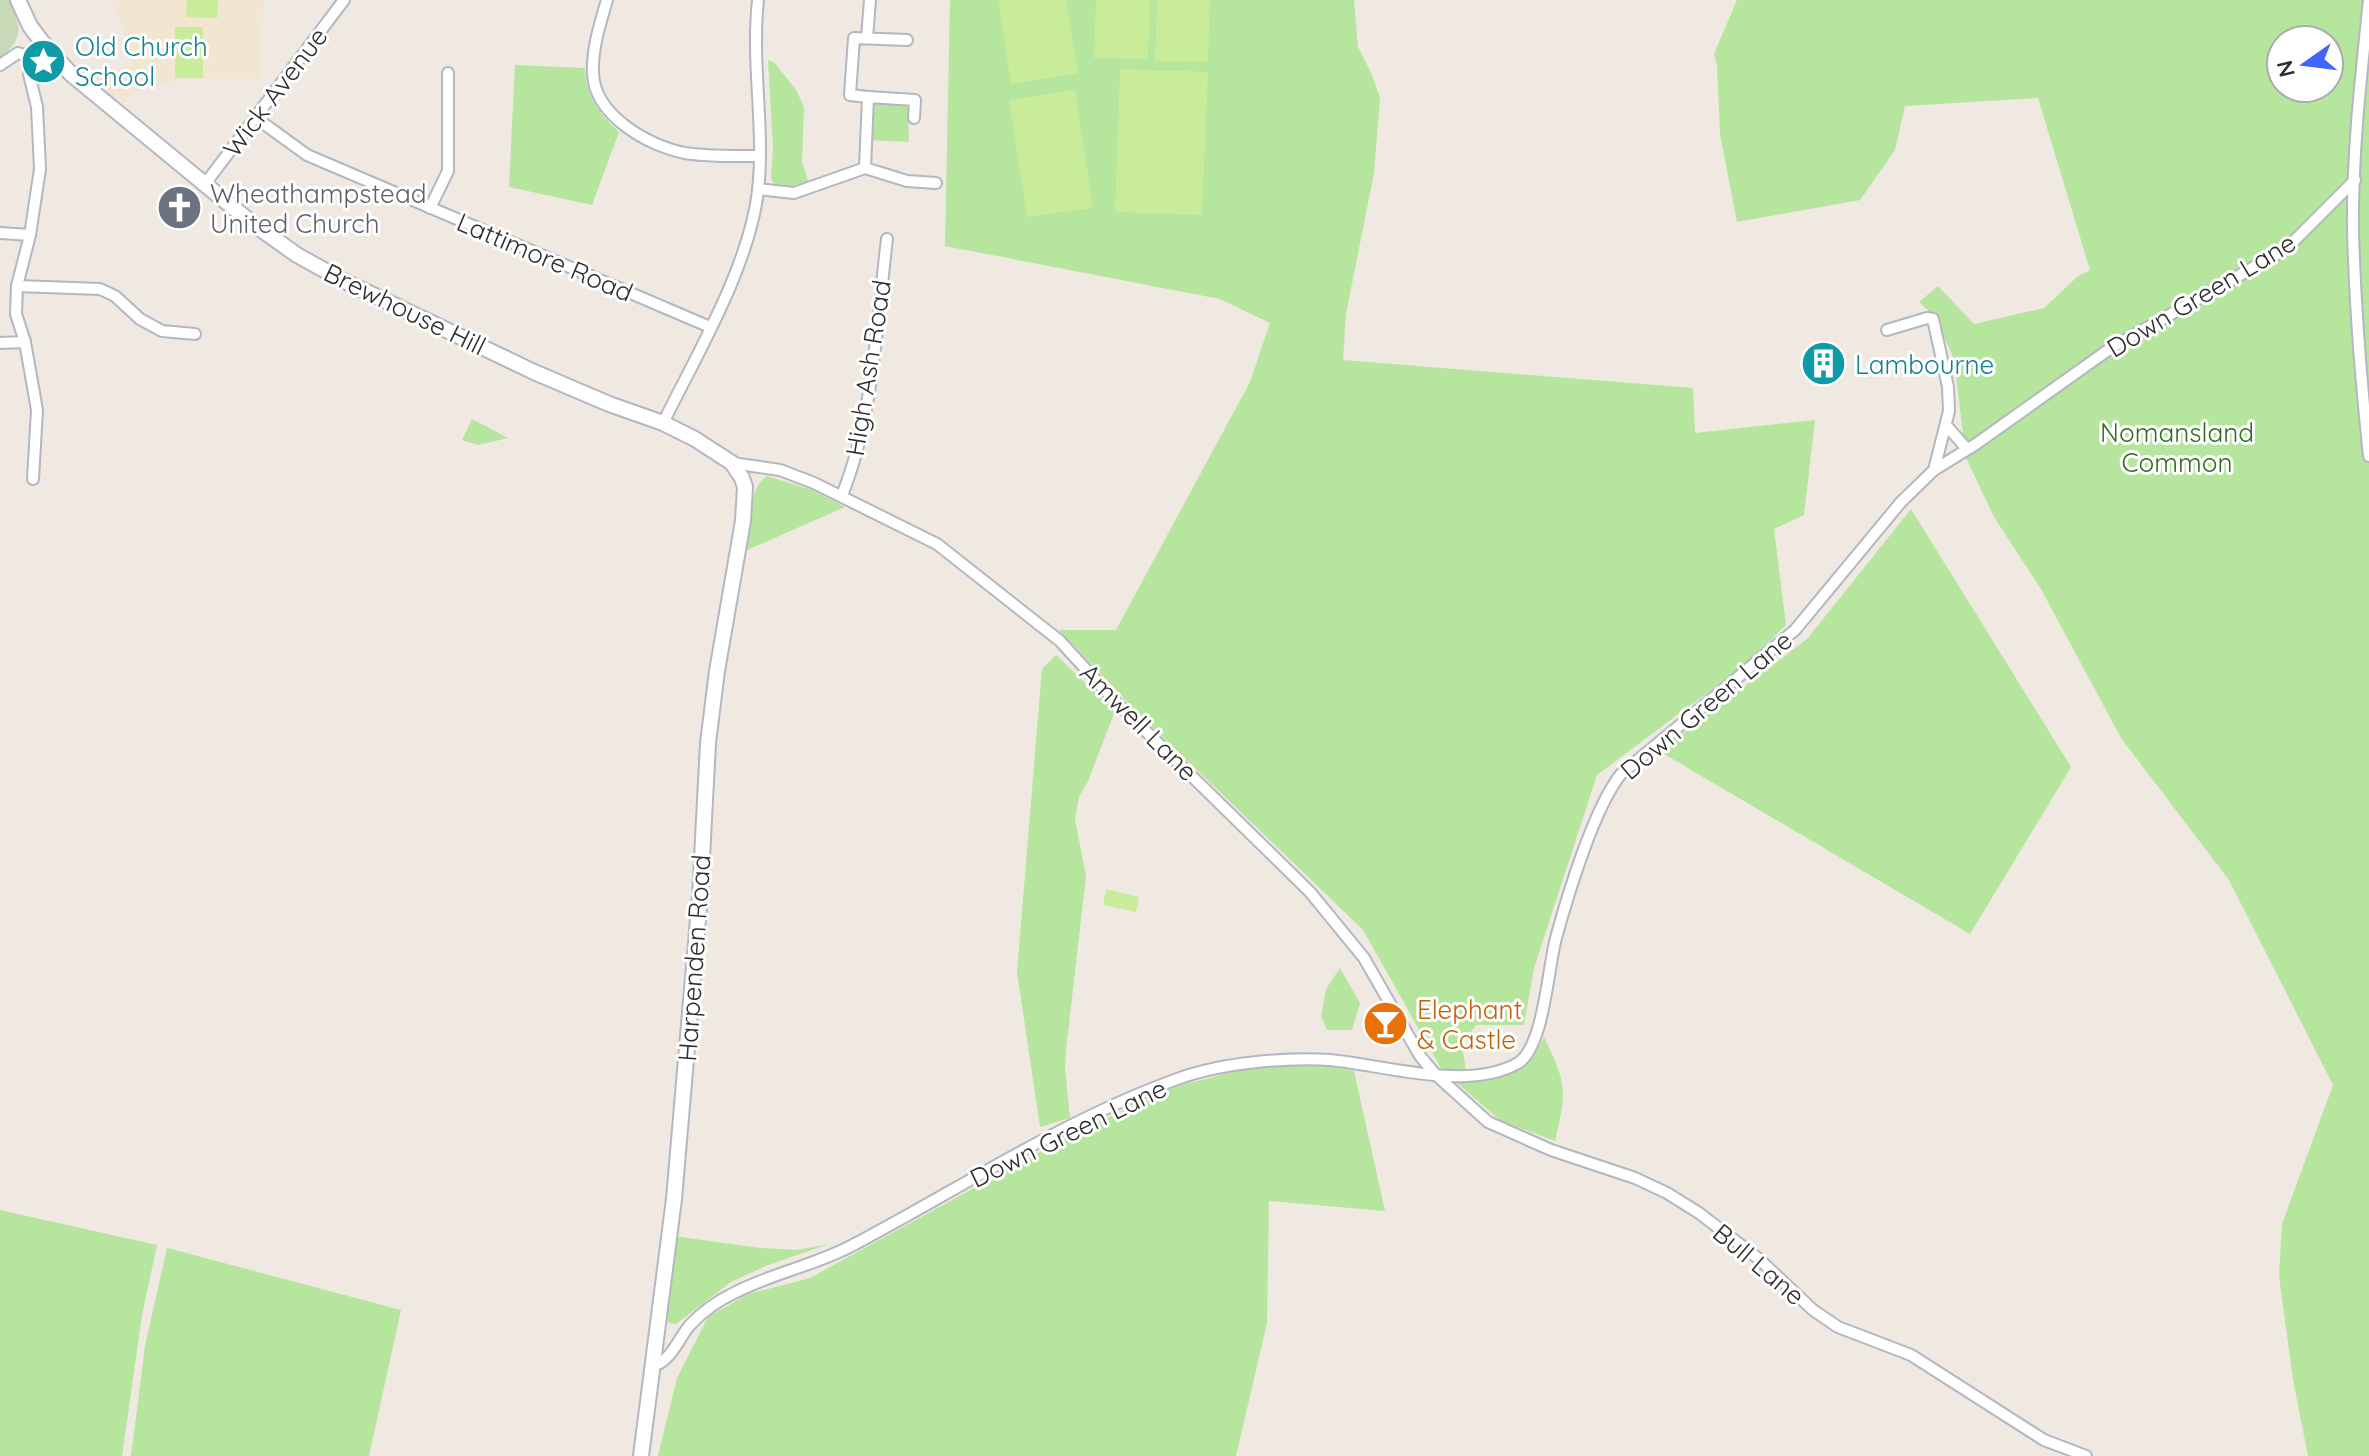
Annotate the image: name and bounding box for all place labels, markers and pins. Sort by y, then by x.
place label: Old Church School [75,30,208,93]
place icon: Old Church School [20,37,68,85]
place label: Wheathampstead United Church [210,177,426,240]
church icon: Wheathampstead United Church [155,184,203,232]
building icon: Lambourne [1800,340,1848,388]
place label: Lambourne [1855,348,1994,381]
place label: Elephant & Castle [1417,993,1522,1056]
bar icon: Elephant & Castle [1362,1000,1410,1048]

